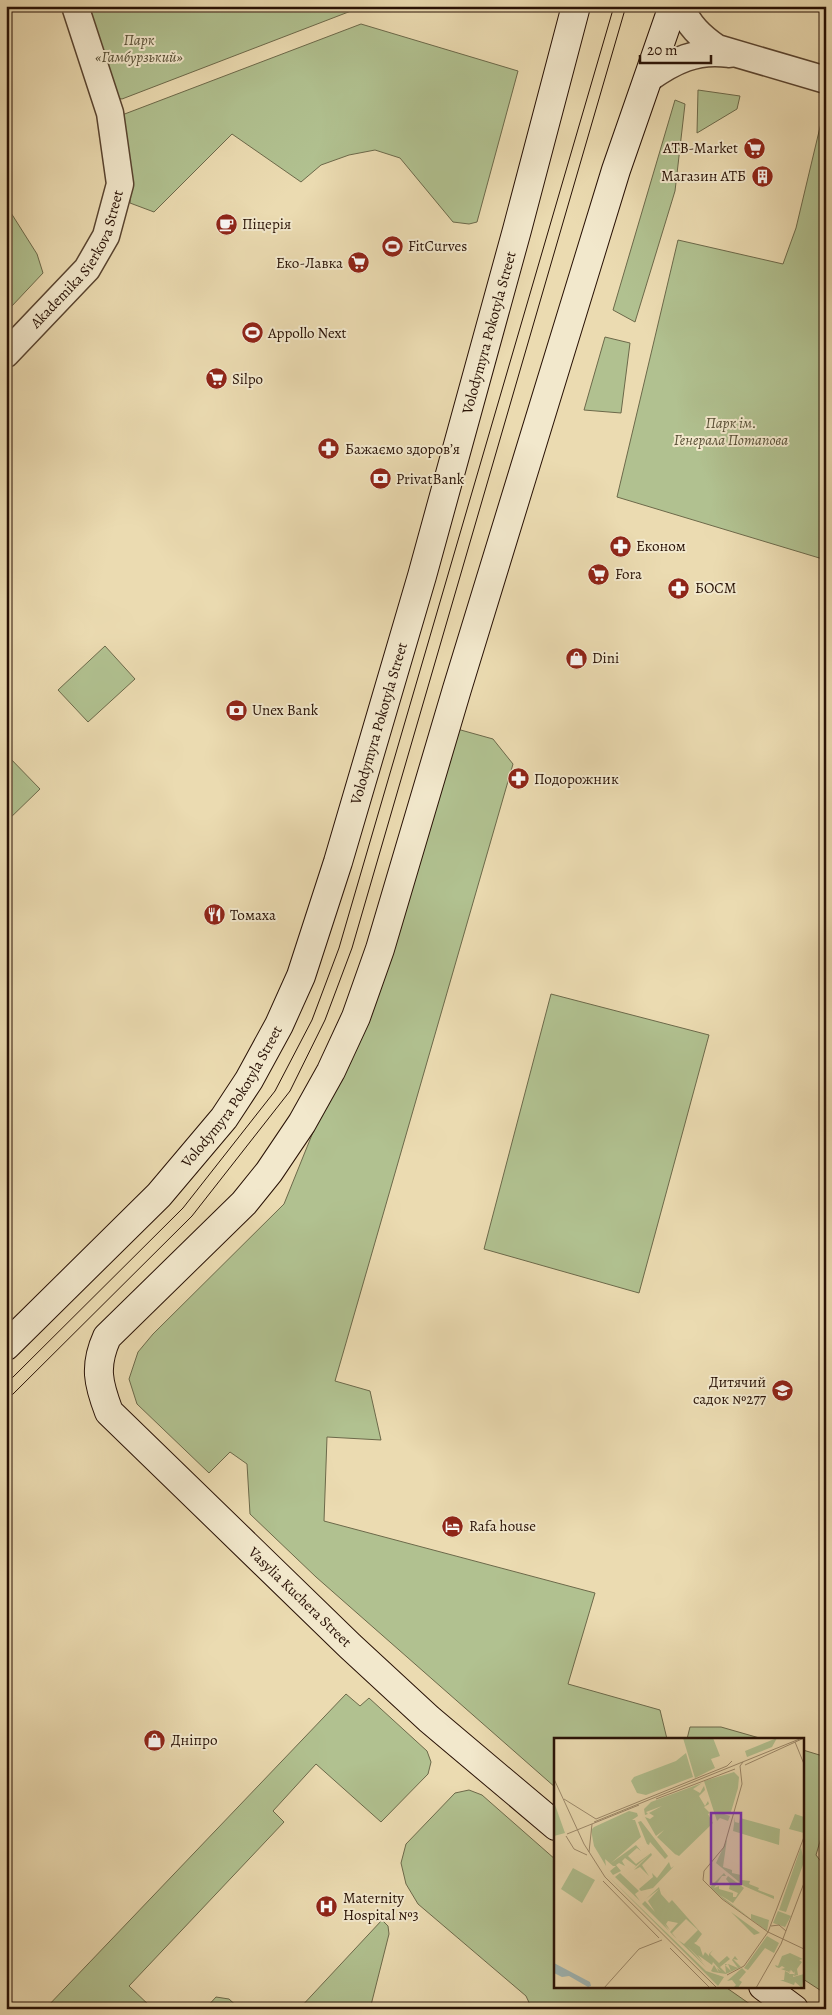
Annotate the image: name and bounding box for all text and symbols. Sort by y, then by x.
park label: Парк «Гамбурзький» [95,30,183,67]
scale bar [640,32,711,64]
text: 20 m [647,40,678,60]
supermarket icon: ATB-Market [742,136,766,160]
place label: ATB-Market [662,138,738,158]
building icon: Магазин АТБ [750,164,774,188]
place label: Магазин АТБ [661,166,746,186]
street label: Akademika Sierkova Street [25,188,128,333]
cafe icon: Піцерія [214,212,238,236]
place label: Піцерія [242,214,291,234]
sports icon: FitCurves [380,234,404,258]
place label: FitCurves [408,236,467,256]
street label: Volodymyra Pokotyla Street [457,249,521,417]
supermarket icon: Еко-Лавка [347,251,371,275]
place label: Еко-Лавка [276,253,343,273]
sports icon: Appollo Next [240,321,264,345]
place label: Appollo Next [267,323,347,343]
supermarket icon: Silpo [204,367,228,391]
place label: Silpo [232,369,263,389]
park label: Парк ім. Генерала Потапова [674,413,788,450]
pharmacy icon: Бажаємо здоровʼя [317,437,341,461]
place label: Бажаємо здоровʼя [345,439,460,459]
bank icon: PrivatBank [368,467,392,491]
place label: PrivatBank [396,469,465,489]
pharmacy icon: Економ [608,534,632,558]
place label: Економ [636,536,686,556]
supermarket icon: Fora [587,562,611,586]
place label: Fora [615,564,642,584]
pharmacy icon: БОСМ [667,576,691,600]
place label: БОСМ [695,578,736,598]
street label: Volodymyra Pokotyla Street [345,640,412,808]
shop icon: Dini [564,646,588,670]
place label: Dini [592,648,619,668]
bank icon: Unex Bank [224,698,248,722]
place label: Unex Bank [252,700,319,720]
pharmacy icon: Подорожник [506,767,530,791]
place label: Подорожник [534,769,619,789]
restaurant icon: Томаха [202,903,226,927]
place label: Томаха [230,905,276,925]
street label: Volodymyra Pokotyla Street [176,1022,287,1172]
place label: Дитячий садок №277 [693,1372,767,1409]
school or university icon: Дитячий садок №277 [770,1379,794,1403]
hotel icon: Rafa house [441,1514,465,1538]
place label: Rafa house [469,1516,536,1536]
street label: Vasylia Kuchera Street [243,1542,356,1652]
shop icon: Дніпро [143,1728,167,1752]
place label: Дніпро [171,1730,218,1750]
inset map [554,1738,804,1988]
place label: Maternity Hospital №3 [343,1888,419,1925]
hospital icon: Maternity Hospital №3 [315,1895,339,1919]

